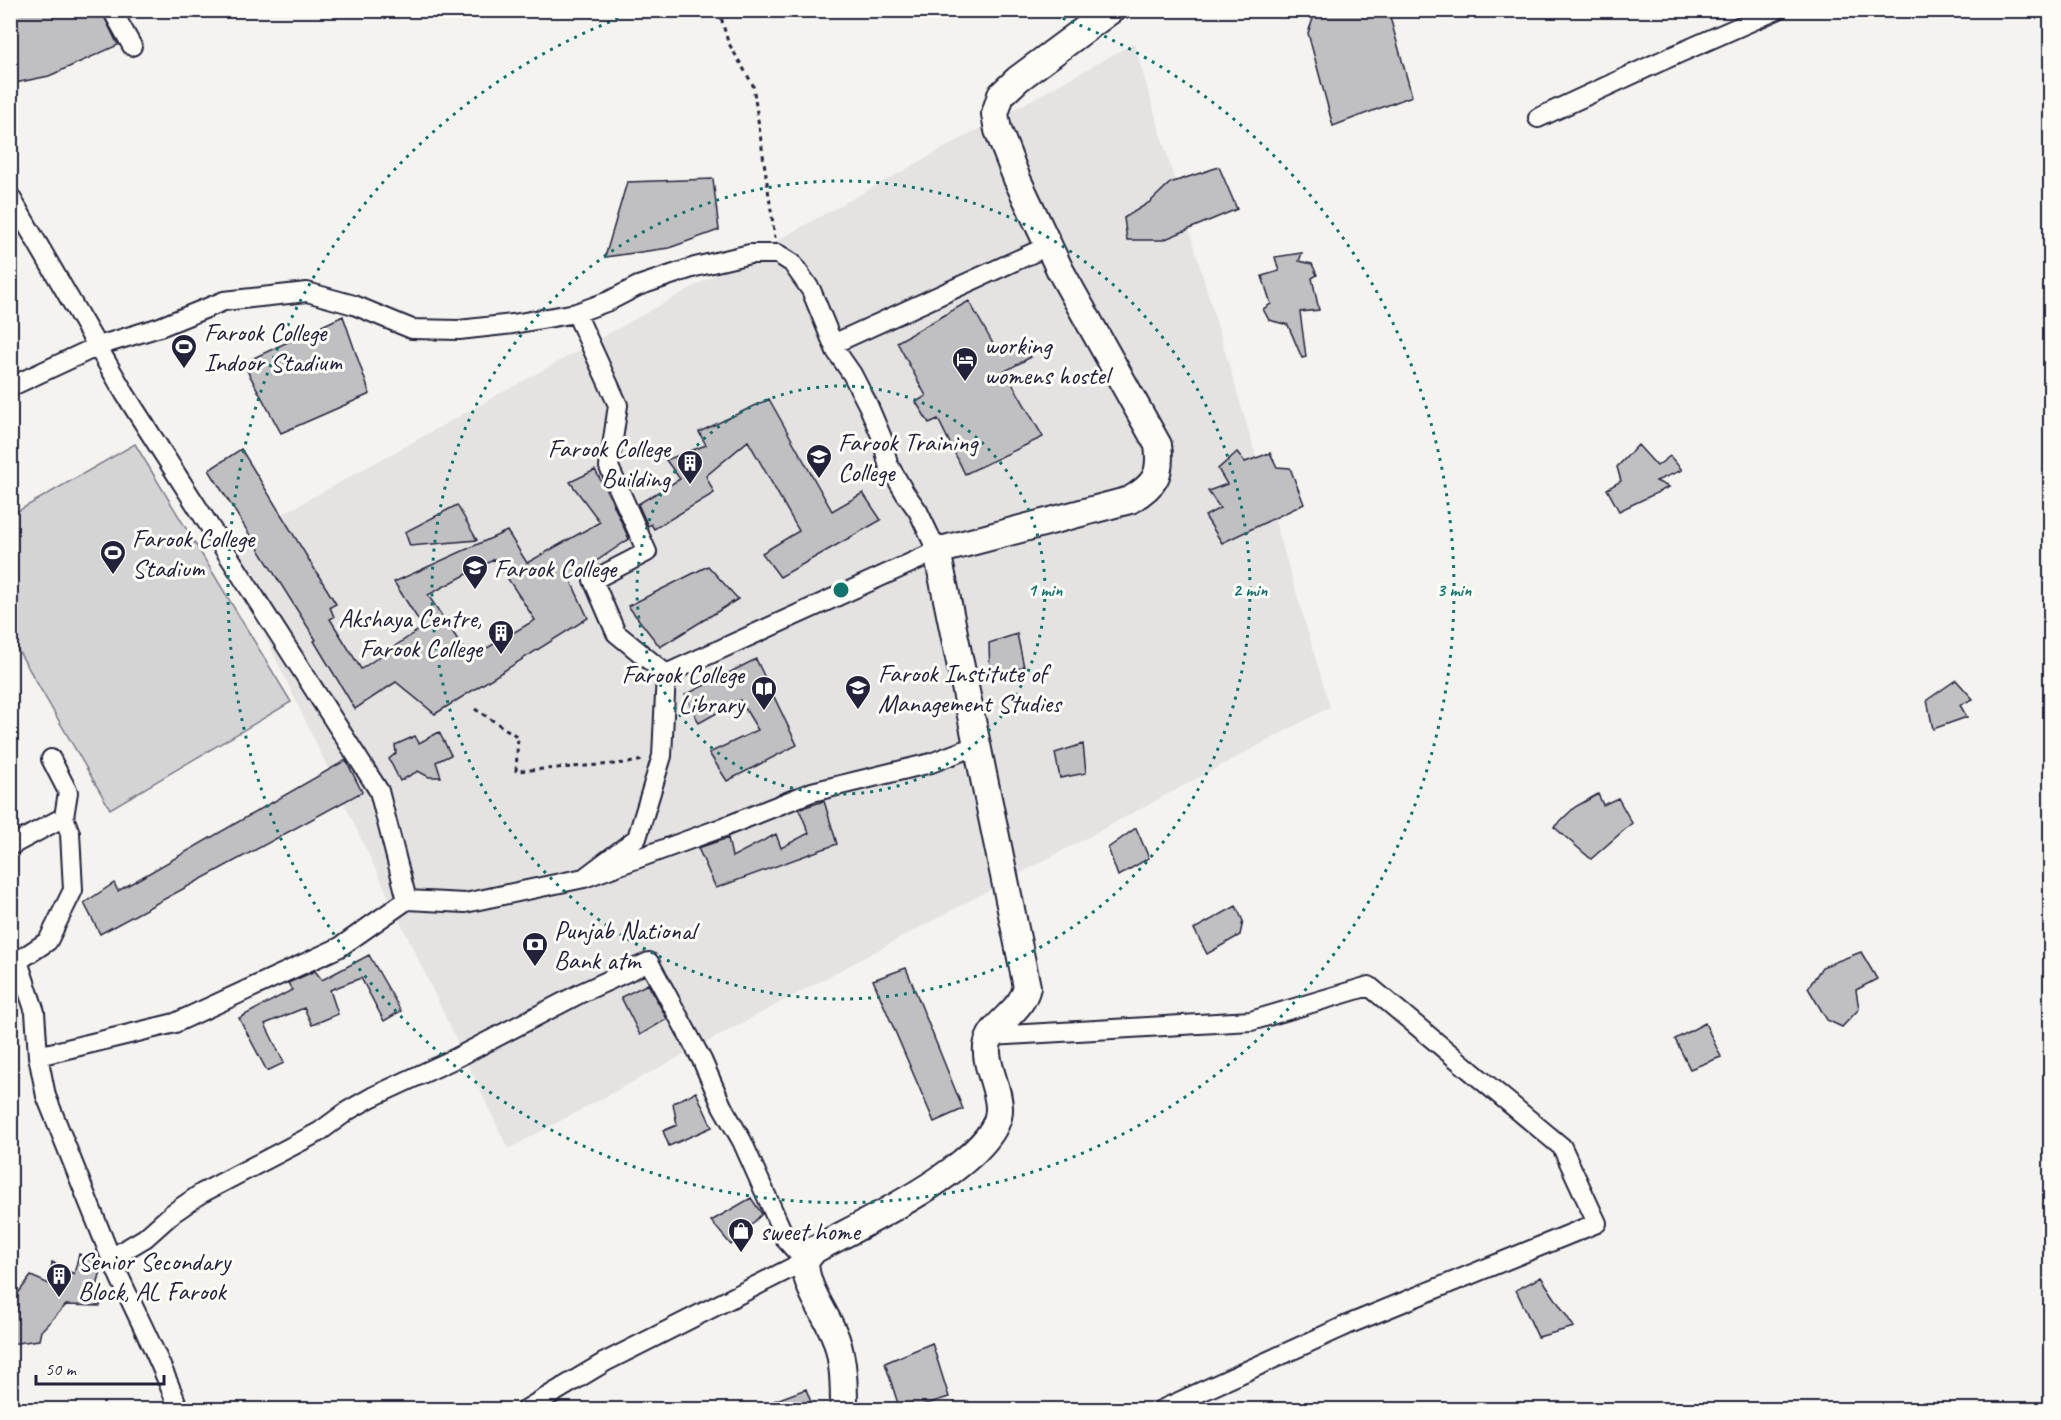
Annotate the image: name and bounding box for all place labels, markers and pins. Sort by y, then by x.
place label: Farook College Indoor Stadium [204,316,343,379]
place label: working womens hostel [984,329,1114,392]
sports icon: Farook College Indoor Stadium [169,332,199,370]
hotel icon: working womens hostel [950,345,980,383]
place label: Farook Training College [838,426,979,489]
place label: Farook College Building [548,432,672,495]
school or university icon: Farook Training College [804,442,834,480]
building icon: Farook College Building [675,448,705,486]
place label: Farook College Stadium [132,522,256,585]
sports icon: Farook College Stadium [98,538,128,576]
place label: Farook College [494,552,618,585]
school or university icon: Farook College [460,553,490,591]
centre of rings [831,580,851,600]
place label: Akshaya Centre, Farook College [338,602,484,665]
building icon: Akshaya Centre, Farook College [486,618,516,656]
place label: Farook Institute of Management Studies [878,657,1063,720]
place label: Farook College Library [622,658,746,721]
school or university icon: Farook Institute of Management Studies [843,673,873,711]
library icon: Farook College Library [749,674,779,712]
place label: Punjab National Bank atm [554,914,700,977]
bank icon: Punjab National Bank atm [520,930,550,968]
place label: sweet home [760,1215,862,1248]
shop icon: sweet home [726,1216,756,1254]
place label: Senior Secondary Block, AL Farook [78,1245,232,1308]
building icon: Senior Secondary Block, AL Farook [44,1261,74,1299]

